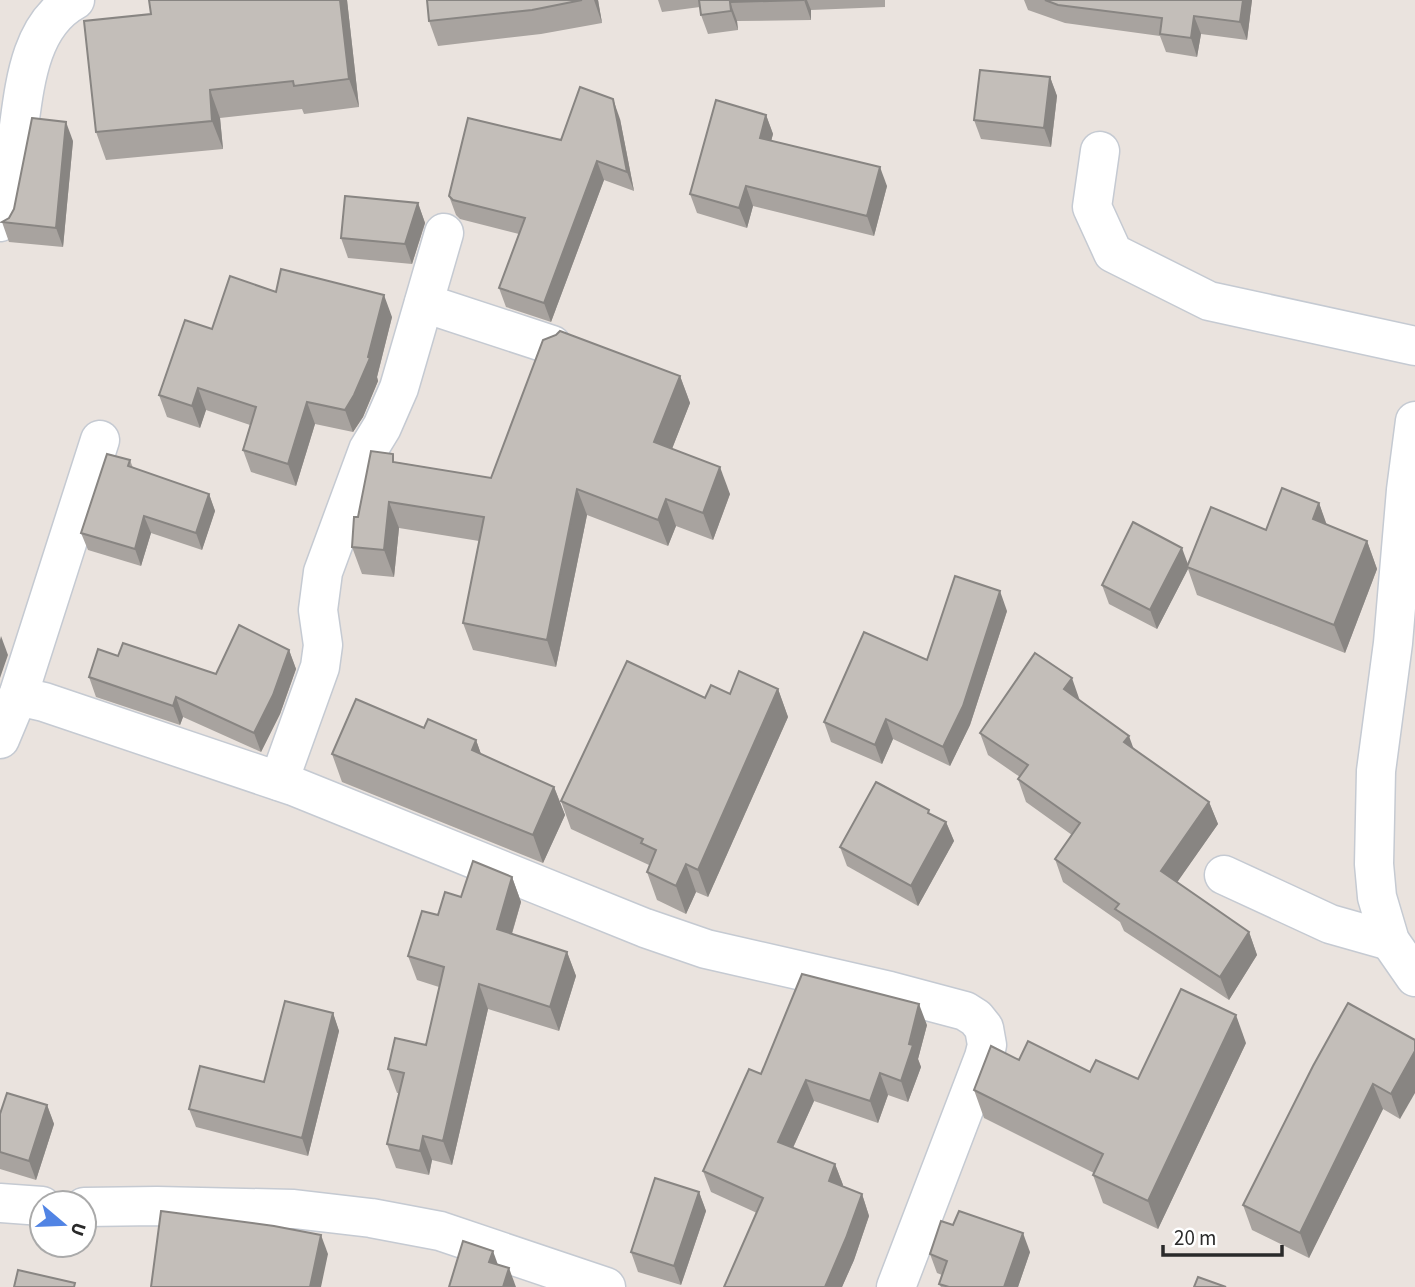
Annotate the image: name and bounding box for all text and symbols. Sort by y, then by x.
north arrow [28,1189,98,1259]
scale bar [1163,1214,1282,1258]
text: U [63,1219,92,1239]
text: 20 m [1174,1223,1216,1253]

